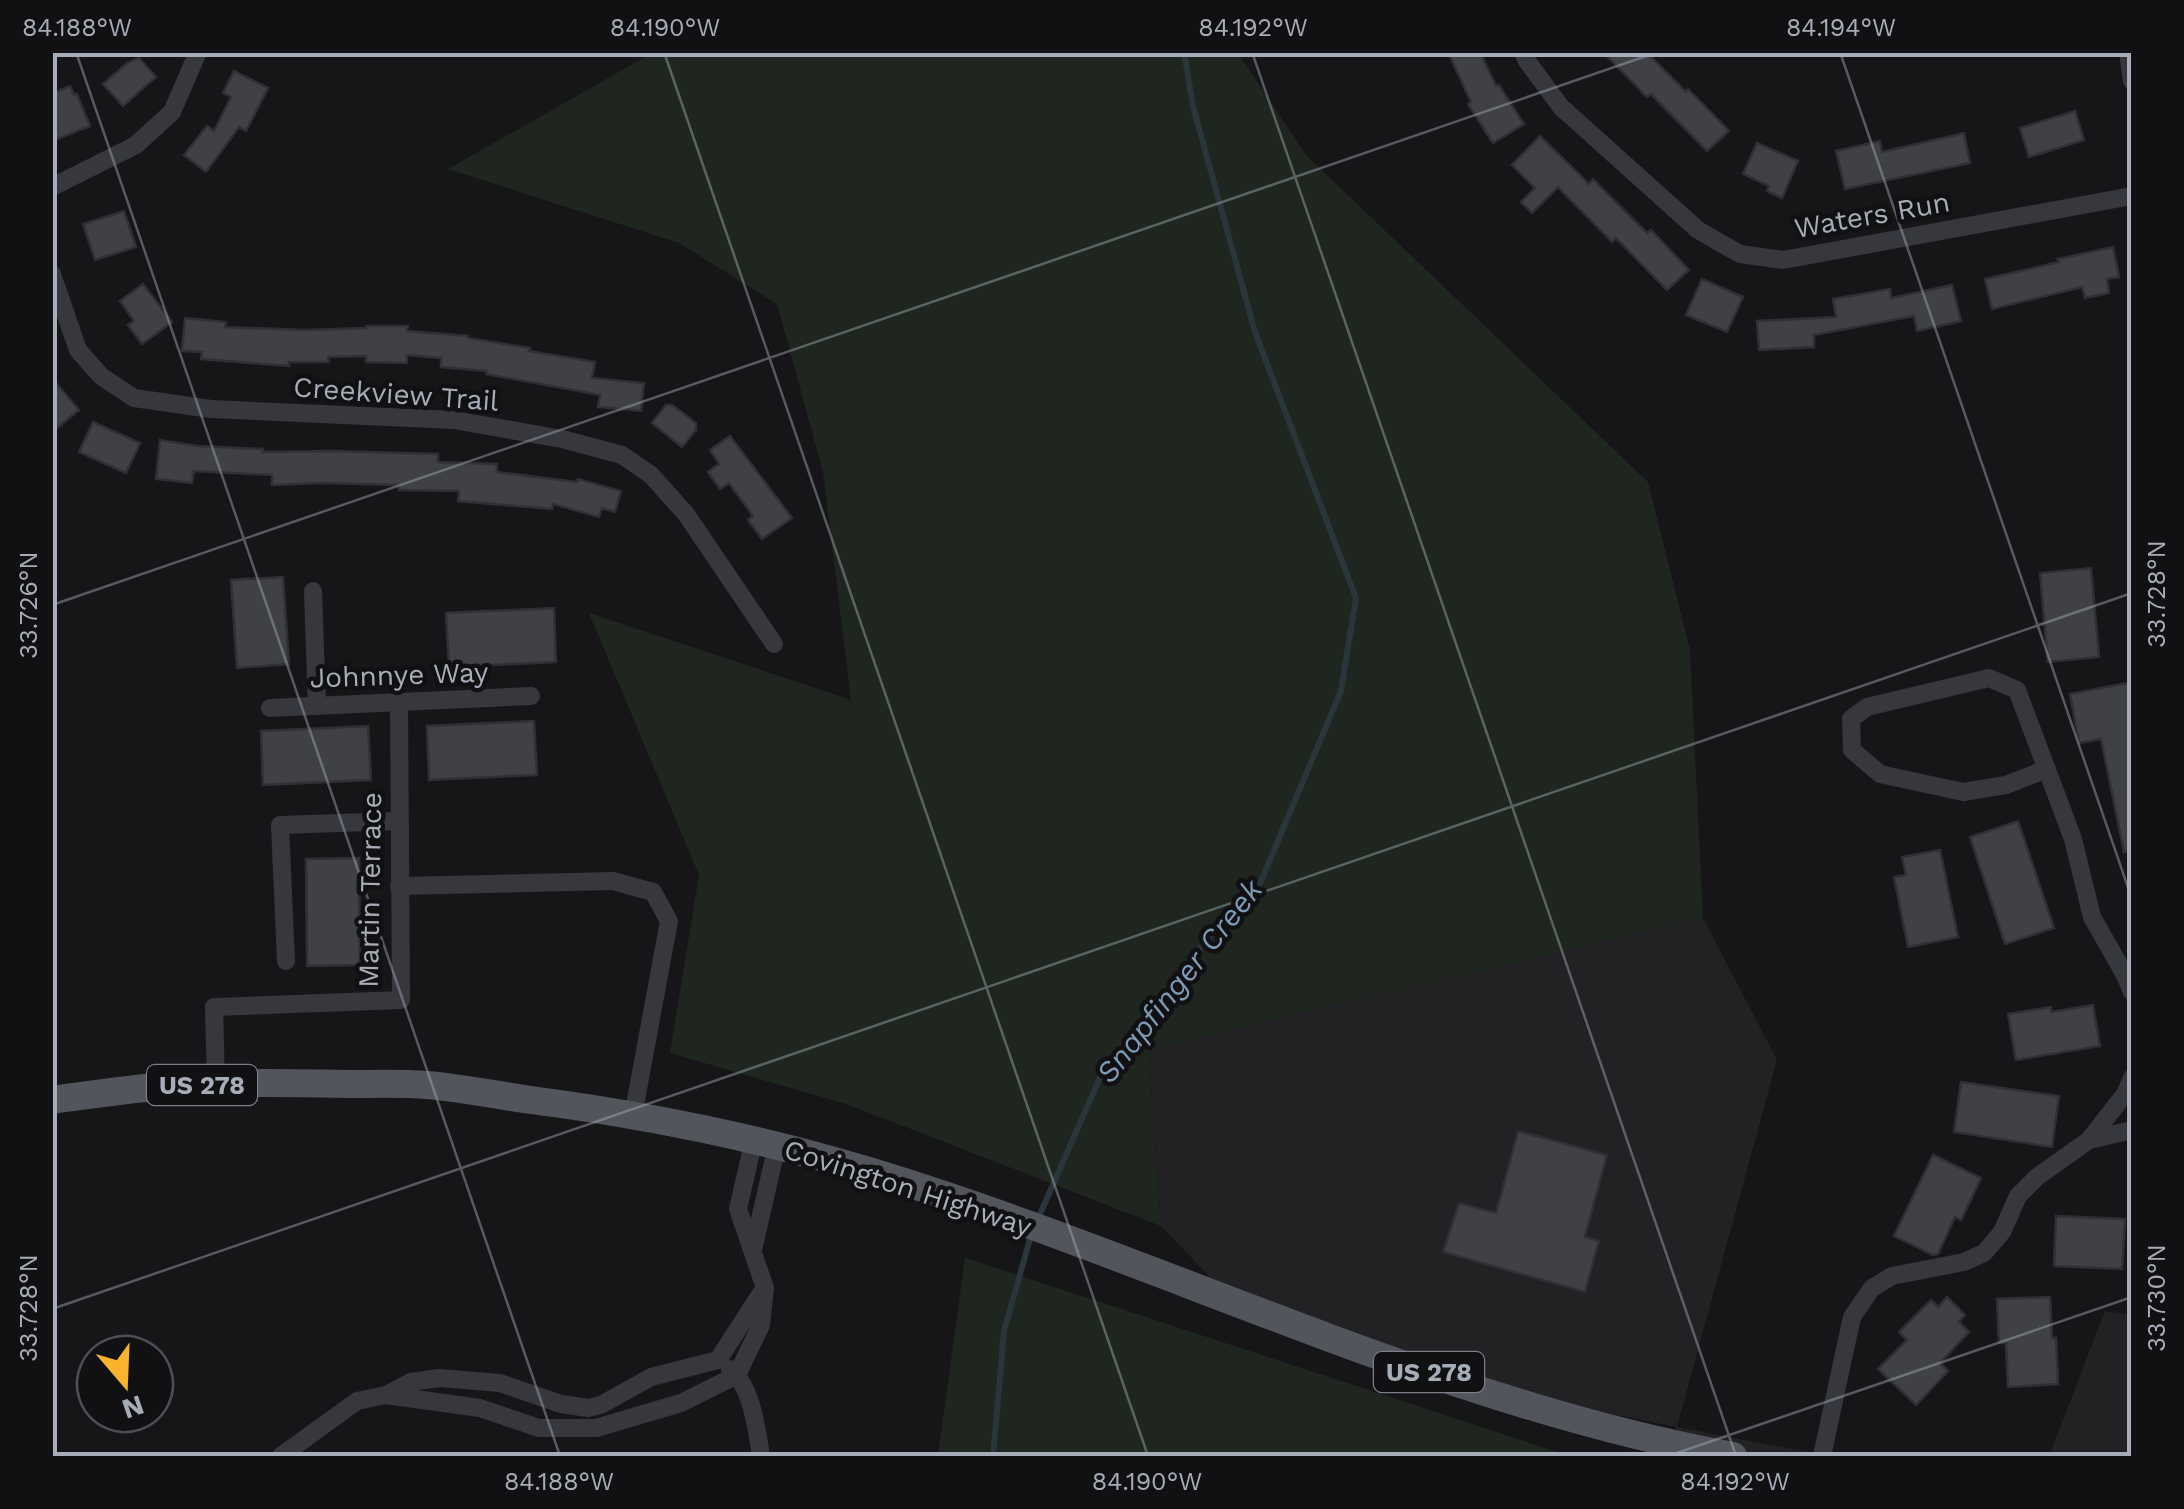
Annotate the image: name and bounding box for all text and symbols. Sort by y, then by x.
text: 84.188°W [22,13,132,42]
text: 84.190°W [610,13,720,42]
text: 84.192°W [1198,13,1308,42]
text: 84.194°W [1786,13,1896,42]
street label: Waters Run [1792,185,1952,245]
street label: Creekview Trail [292,370,500,418]
text: 33.728°N [2142,540,2171,648]
text: 33.726°N [14,551,43,659]
street label: Johnnye Way [309,655,489,695]
street label: Martin Terrace [352,792,388,988]
water label: Snapfinger Creek [1089,871,1270,1090]
road number: US 278 [147,1065,257,1105]
street label: Covington Highway [780,1132,1036,1244]
text: 33.730°N [2142,1244,2171,1352]
text: 33.728°N [14,1254,43,1362]
north arrow [75,1334,175,1434]
road number: US 278 [1374,1352,1484,1392]
text: N [118,1388,148,1426]
text: 84.188°W [504,1467,614,1496]
text: 84.190°W [1092,1467,1202,1496]
text: 84.192°W [1680,1467,1790,1496]

